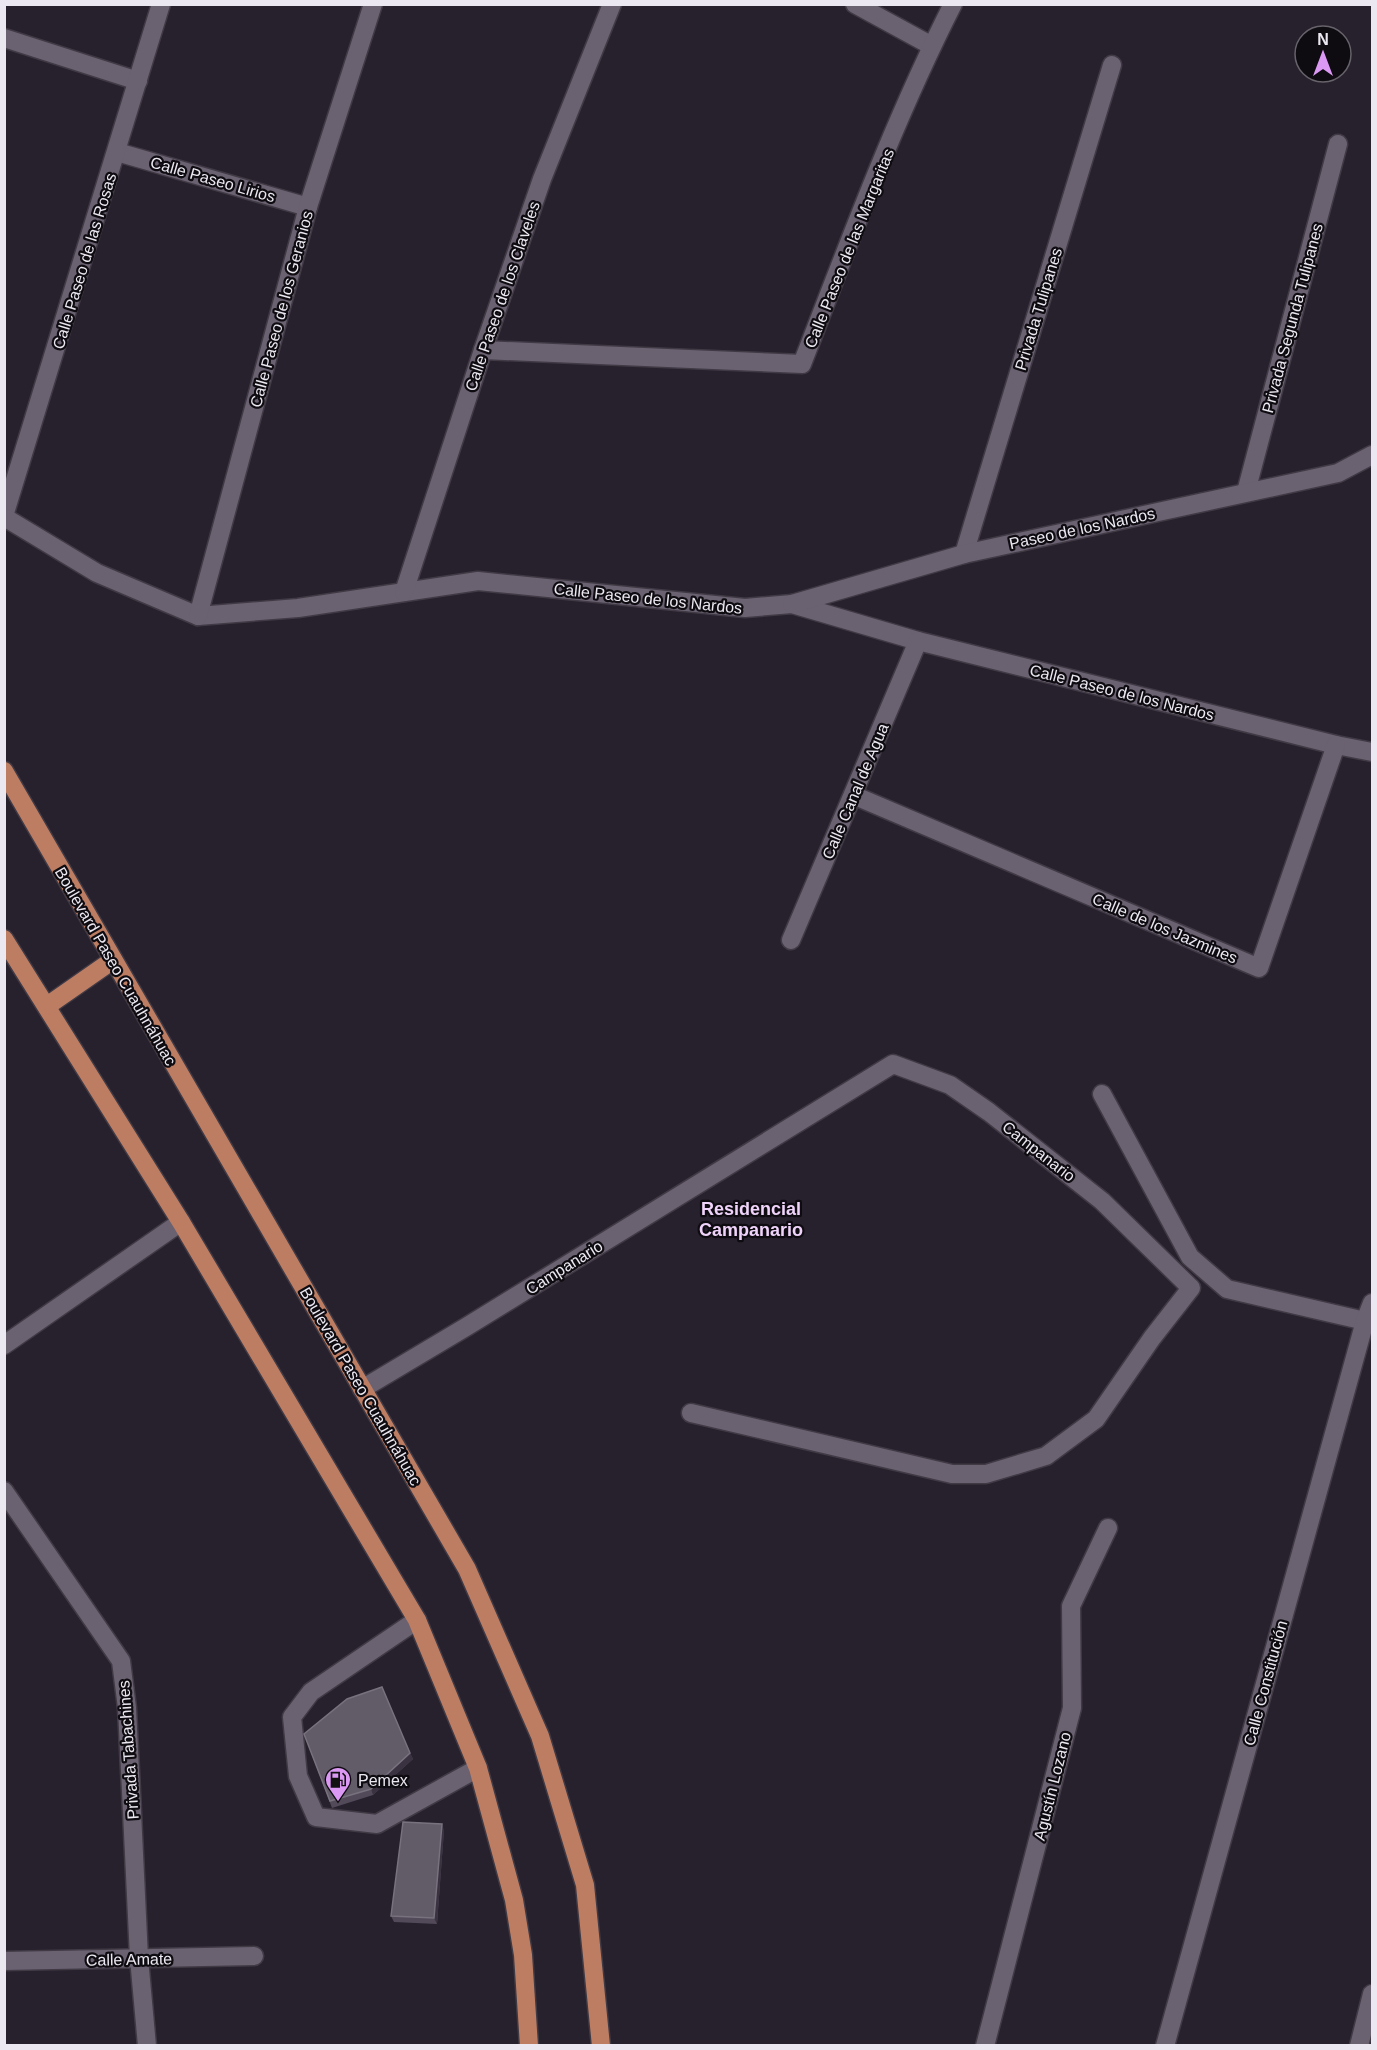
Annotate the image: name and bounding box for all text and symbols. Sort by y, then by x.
north arrow [1293,24,1353,84]
text: N [1317,31,1329,48]
street label: Calle Paseo de las Margaritas [802,146,897,350]
street label: Calle Paseo Lirios [149,154,277,205]
street label: Calle Paseo de las Rosas [50,171,119,351]
street label: Calle Paseo de los Claveles [462,199,543,393]
street label: Calle Paseo de los Geranios [247,209,316,409]
street label: Privada Segunda Tulipanes [1259,221,1326,415]
street label: Privada Tulipanes [1012,246,1065,372]
street label: Paseo de los Nardos [1008,505,1157,552]
street label: Calle Paseo de los Nardos [553,580,743,617]
street label: Calle Paseo de los Nardos [1028,661,1216,724]
street label: Calle Canal de Agua [819,721,892,862]
street label: Boulevard Paseo Cuauhnáhuac [52,864,179,1068]
street label: Calle de los Jazmines [1090,890,1240,967]
street label: Campanario [999,1118,1078,1185]
district label: Residencial Campanario [699,1199,803,1240]
street label: Campanario [523,1237,606,1298]
street label: Boulevard Paseo Cuauhnáhuac [297,1284,424,1488]
street label: Calle Constitución [1241,1619,1290,1748]
street label: Privada Tabachines [115,1680,142,1820]
street label: Agustín Lozano [1031,1730,1074,1842]
fuel station icon: Pemex [323,1765,353,1803]
place label: Pemex [358,1772,408,1789]
street label: Calle Amate [86,1950,172,1969]

